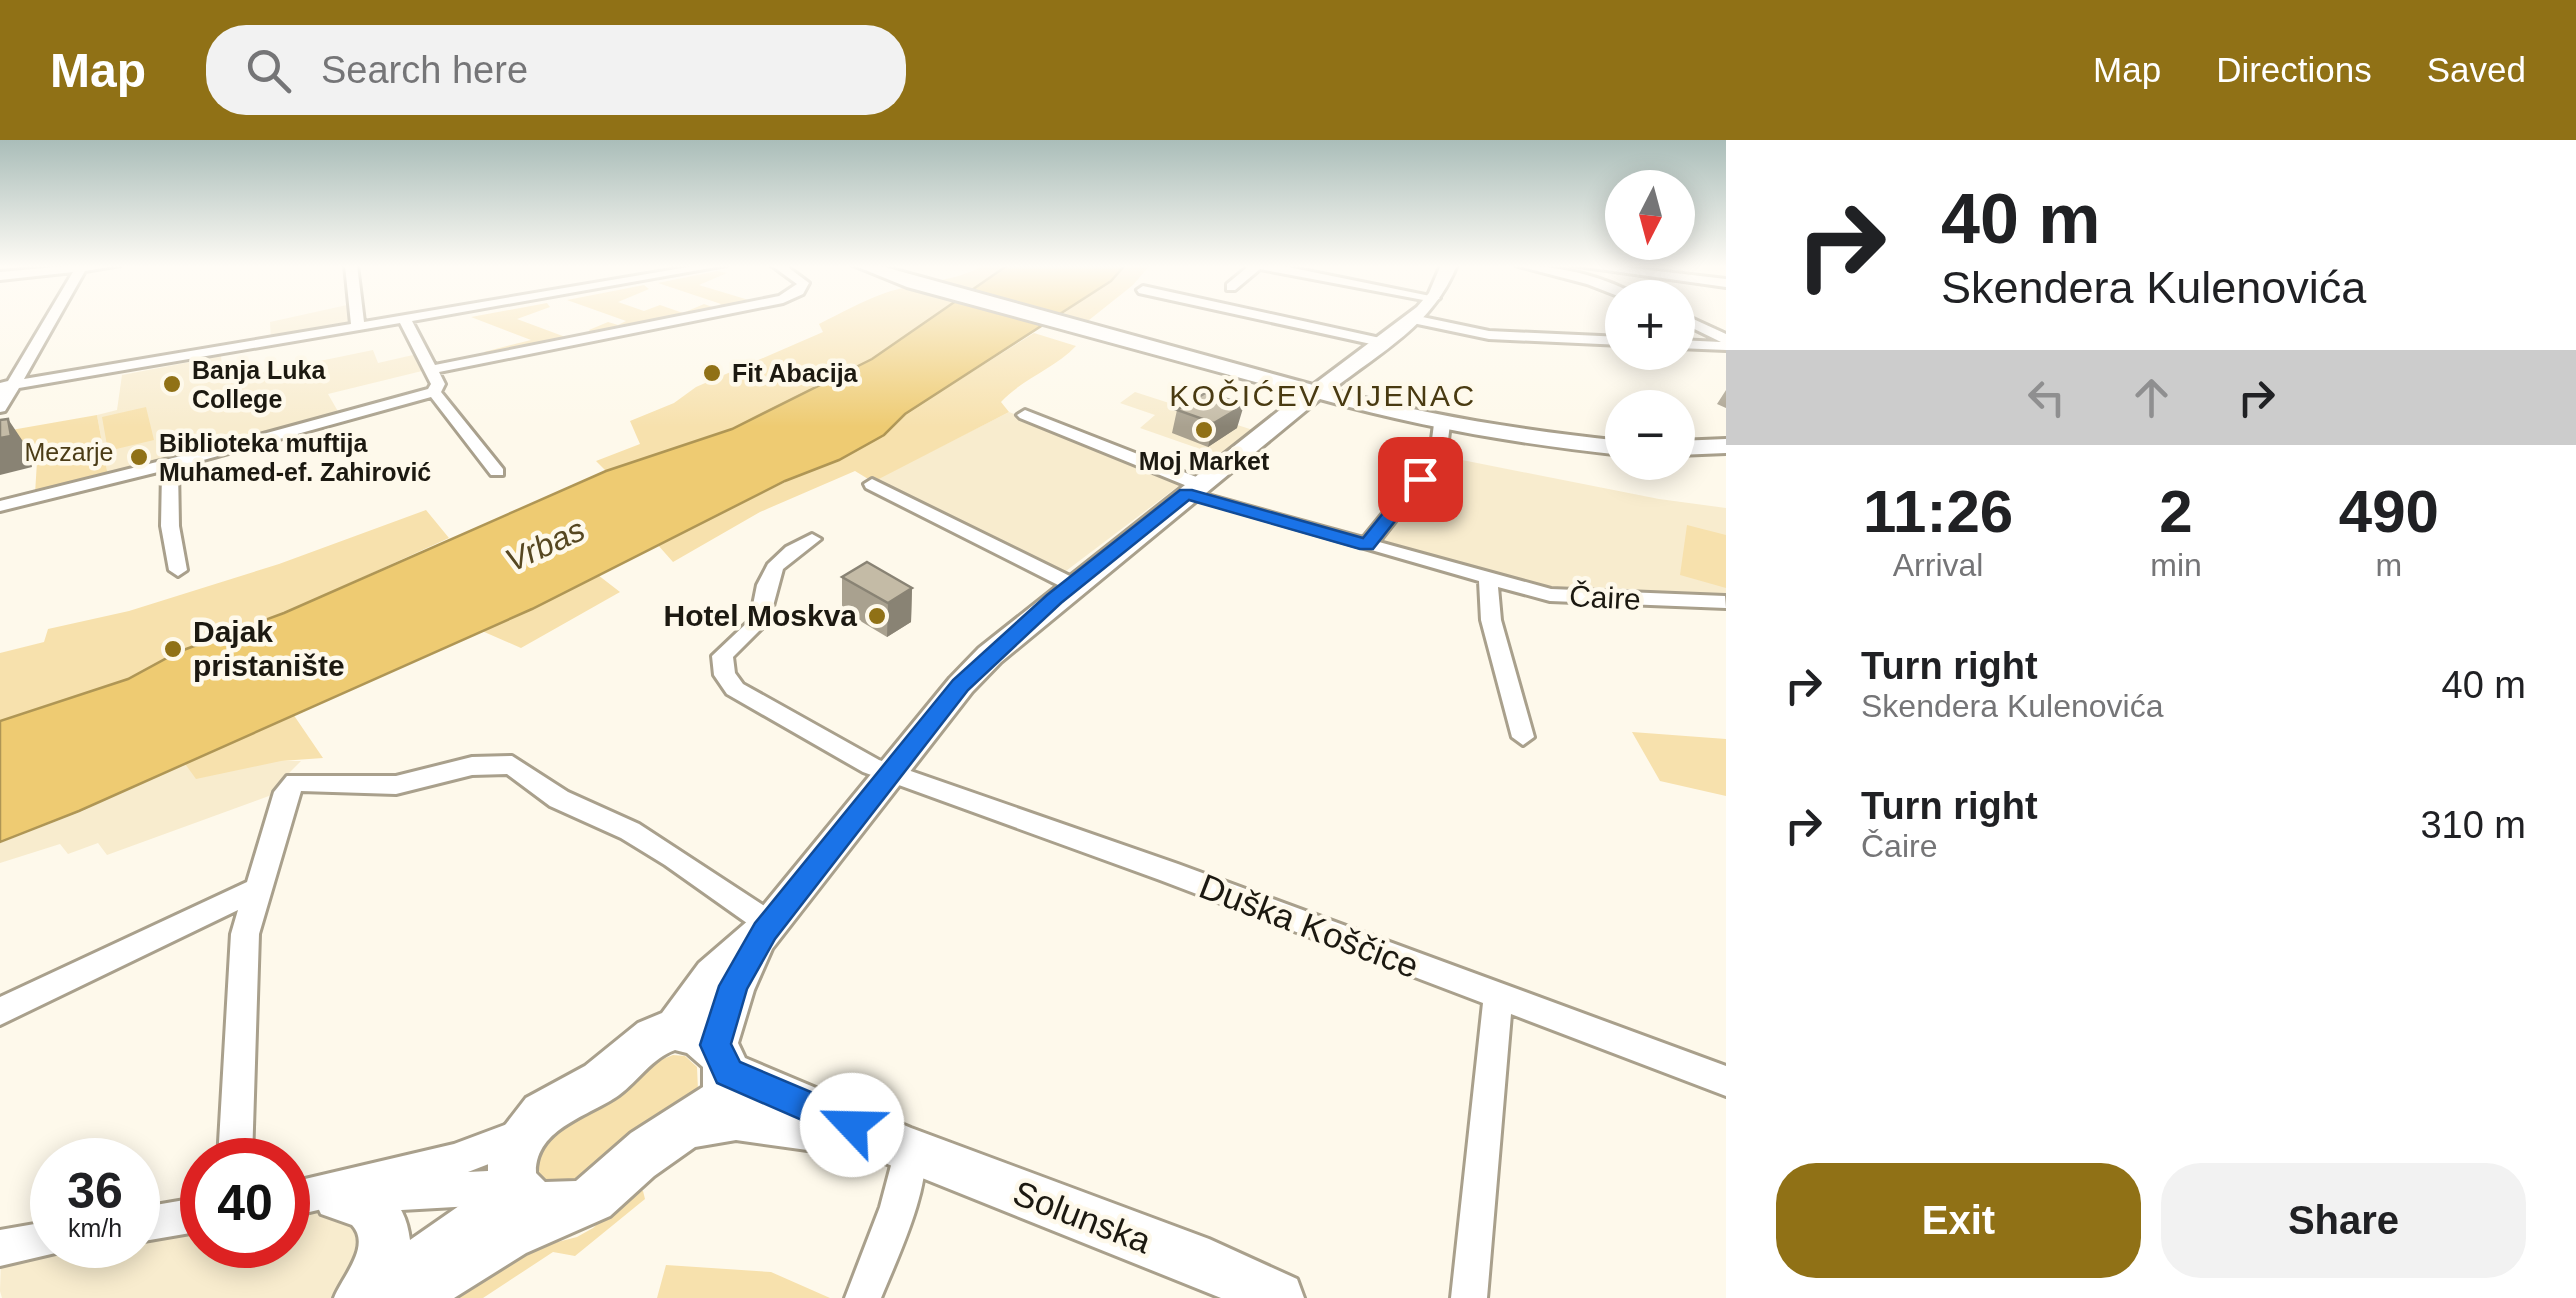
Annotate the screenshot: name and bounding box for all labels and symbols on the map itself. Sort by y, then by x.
north arrow [1605,170,1695,260]
place label: Banja Luka College [192,356,326,413]
place label: Fit Abacija [732,359,859,387]
marker: Fit Abacija [701,362,723,384]
marker: Banja Luka College [161,373,183,395]
district label: KOČIĆEV VIJENAC [1169,379,1477,412]
marker: Moj Market [1193,419,1215,441]
place label: Biblioteka muftija Muhamed-ef. Zahirović [159,429,431,486]
pin [1378,437,1463,522]
park label: Mezarje [25,438,113,466]
marker: Biblioteka muftija Muhamed-ef. Zahirović [128,446,150,468]
place label: Moj Market [1139,447,1270,475]
water label: Vrbas [500,511,590,579]
street label: Čaire [1568,579,1642,616]
place label: Hotel Moskva [664,599,857,632]
marker: Hotel Moskva [866,605,888,627]
place label: Dajak pristanište [193,615,345,682]
marker: Dajak pristanište [162,638,184,660]
street label: Duška Koščice [1194,866,1424,985]
position arrow [800,1073,904,1177]
speed limit sign: 40 [180,1138,310,1268]
street label: Solunska [1008,1173,1157,1261]

